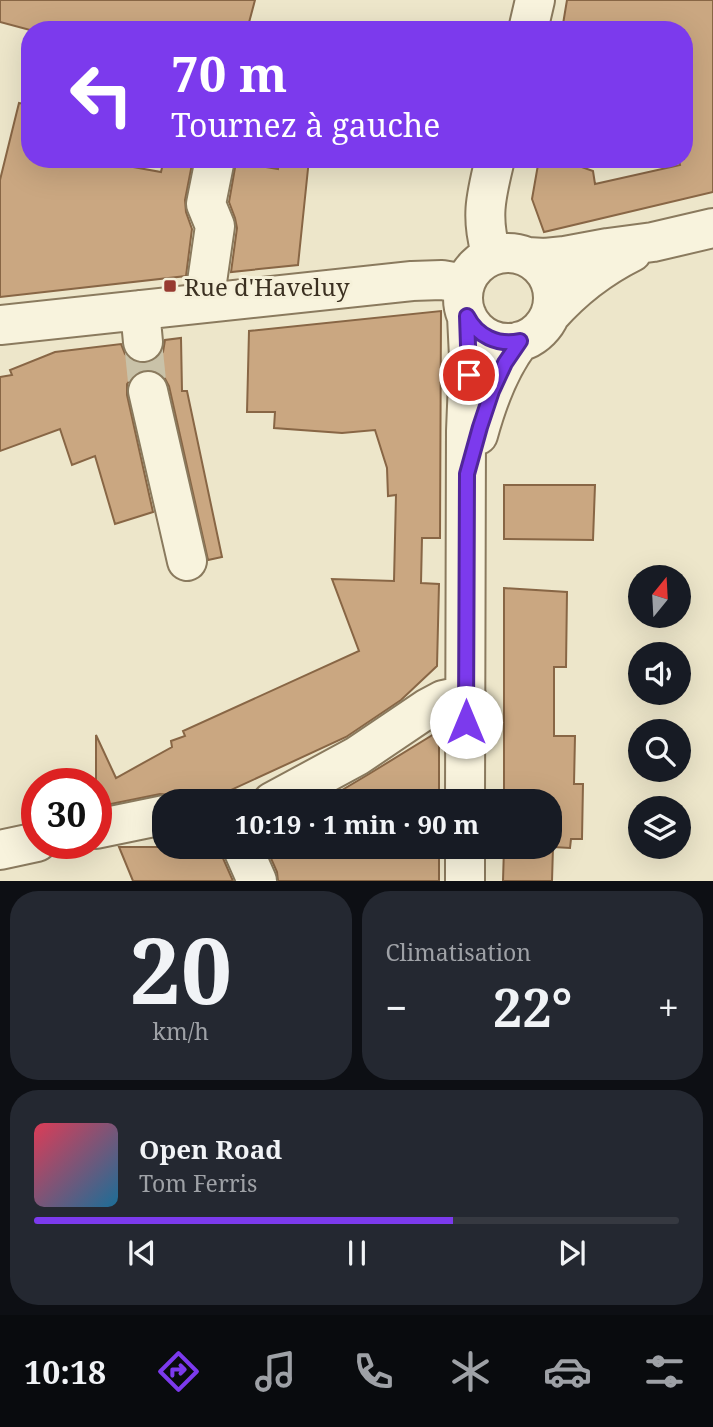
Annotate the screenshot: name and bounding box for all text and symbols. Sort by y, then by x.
text: 70 m [171,40,287,106]
icon: left [56,49,147,140]
text: Tournez à gauche [171,103,440,146]
place label: Rue d'Haveluy [184,270,350,303]
marker: Rue d'Haveluy [162,278,178,294]
pin [439,345,499,405]
icon: arrive [450,356,488,394]
north arrow [628,565,691,628]
map controls [628,565,691,859]
button: sound [628,642,691,705]
position arrow [429,685,503,759]
button: search [628,719,691,782]
speed limit sign: 30 [21,768,112,859]
button: layers [628,796,691,859]
text: 10:19 · 1 min · 90 m [235,806,479,842]
text: 20 [129,907,232,1031]
text: Climatisation [386,936,531,968]
text: 22° [493,971,572,1042]
text: − [386,981,408,1033]
text: + [658,981,679,1033]
text: km/h [153,1015,209,1047]
text: Open Road [139,1131,282,1167]
text: Tom Ferris [139,1167,257,1199]
icon: previous [123,1234,161,1272]
icon: pause [338,1234,376,1272]
icon: next [553,1234,591,1272]
icon: directions [154,1347,203,1396]
icon: music [251,1347,300,1396]
icon: phone [349,1347,398,1396]
icon: climate [446,1347,495,1396]
icon: car [543,1347,592,1396]
icon: filters [640,1347,689,1396]
text: 10:18 [24,1350,106,1393]

